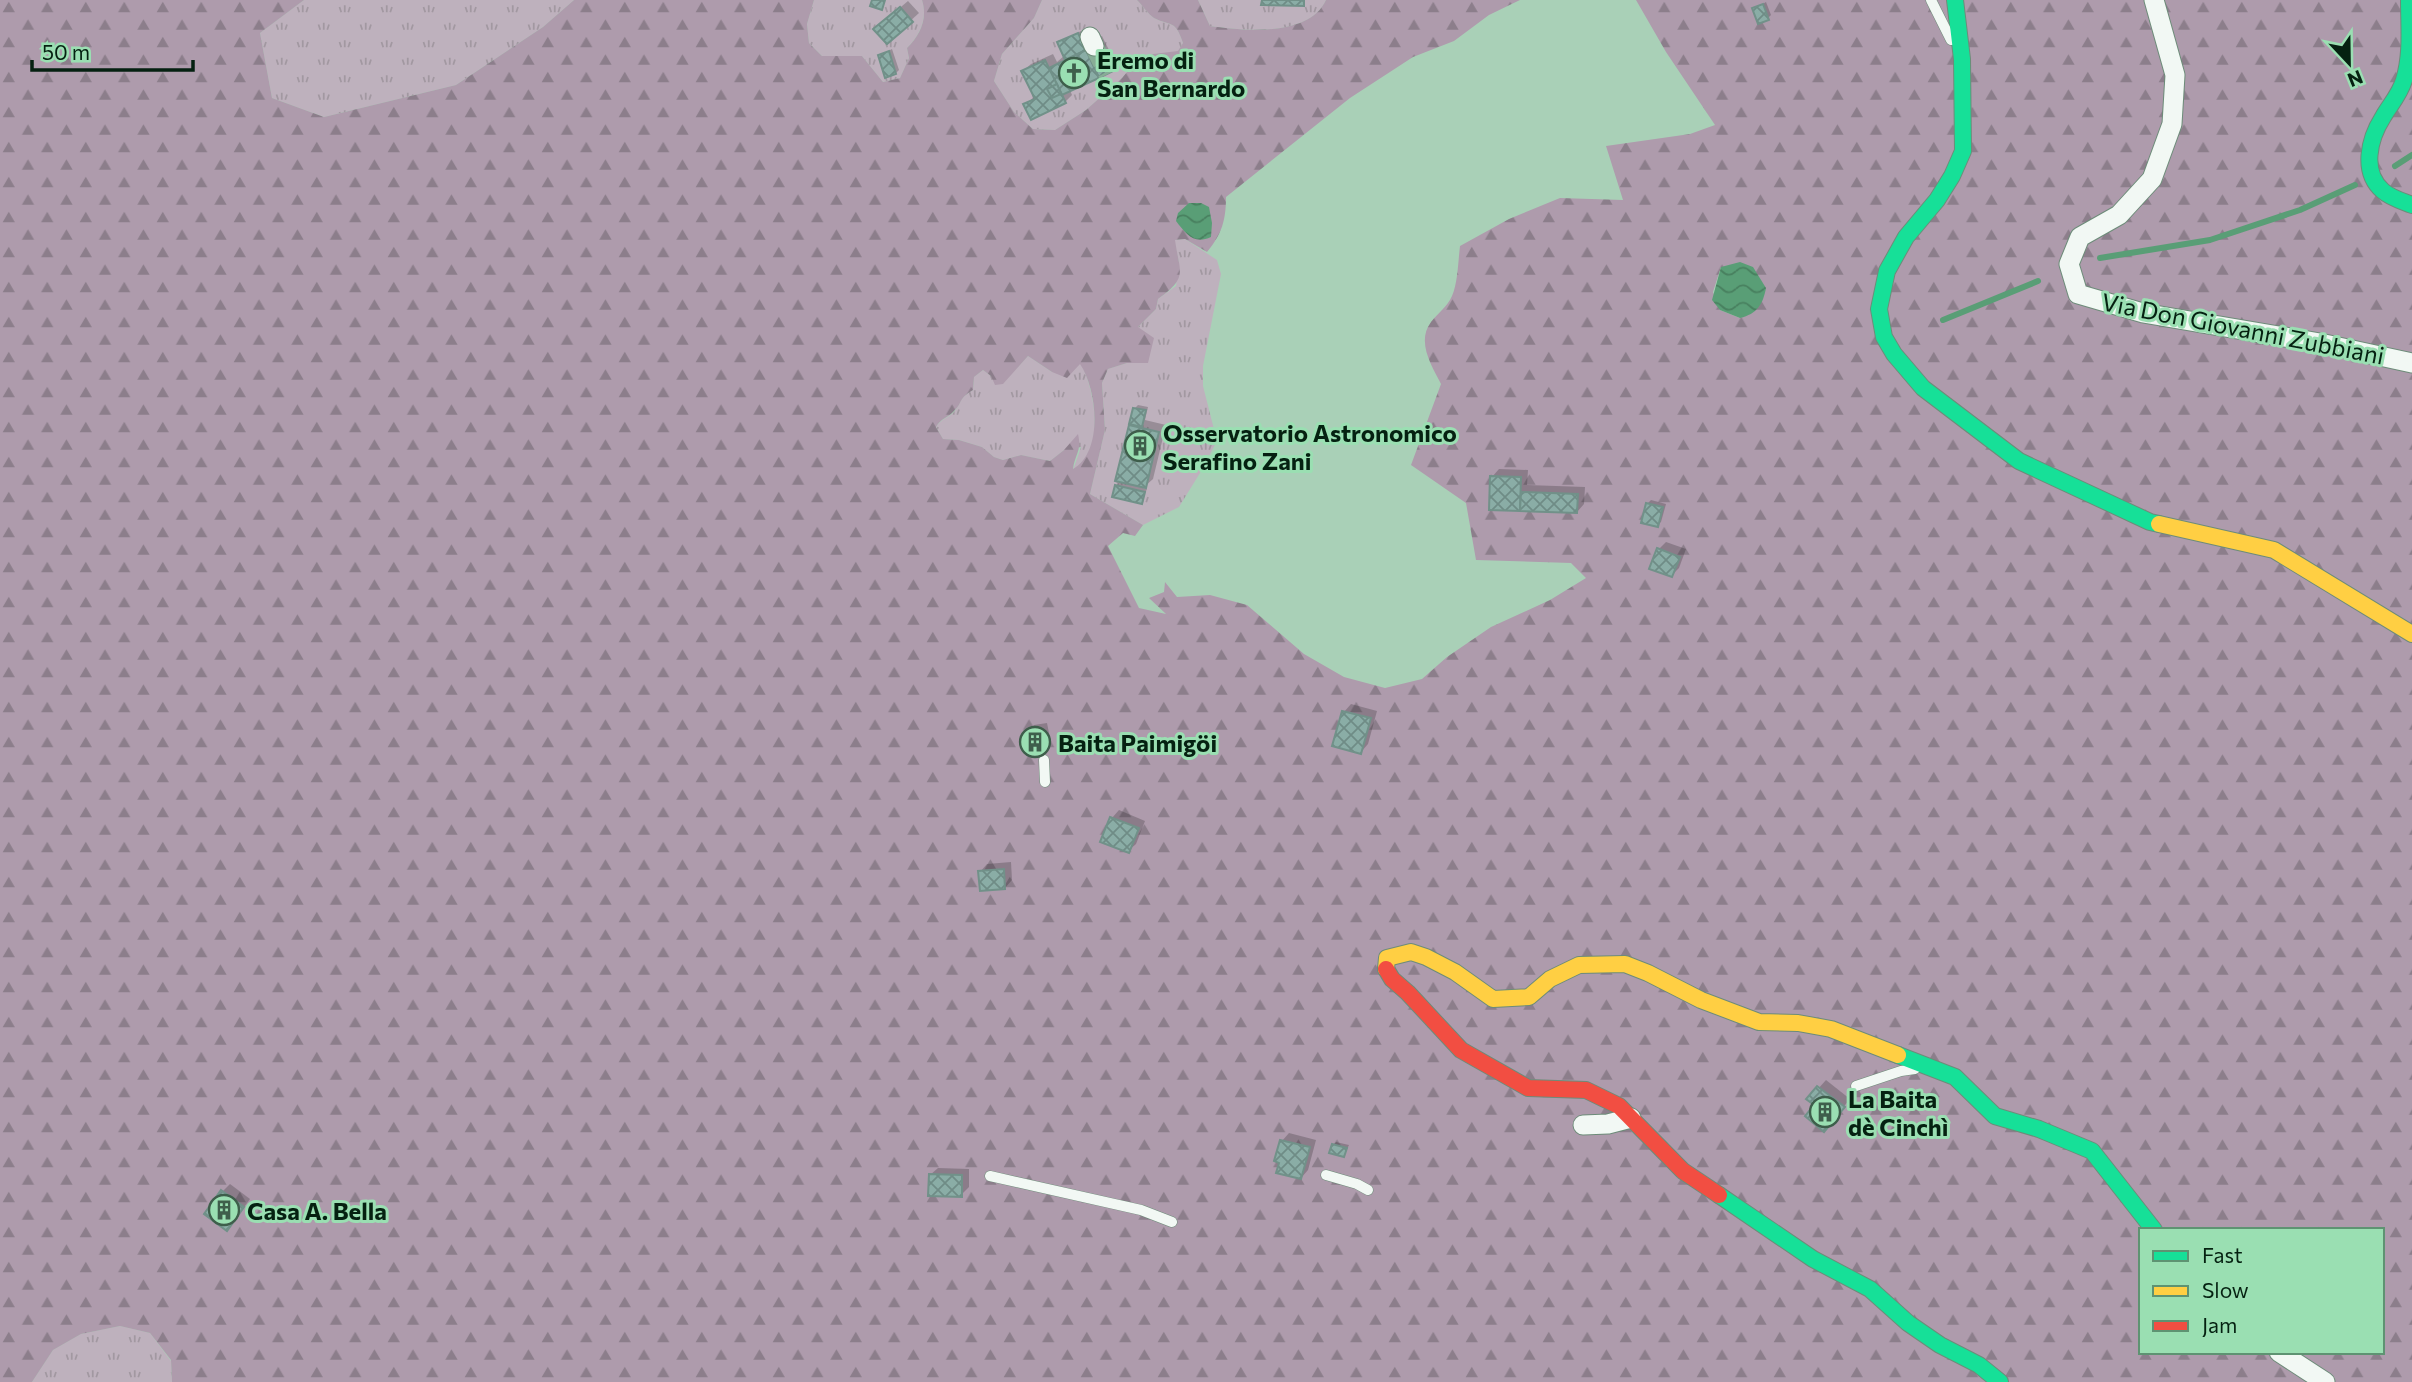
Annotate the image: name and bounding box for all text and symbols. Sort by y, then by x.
scale bar [32,28,192,72]
north arrow [2314,28,2384,98]
text: 50 m [42,39,90,64]
place label: Eremo di San Bernardo [1097,45,1245,102]
church icon: Eremo di San Bernardo [1057,56,1091,90]
text: N [2345,66,2366,93]
street label: Via Don Giovanni Zubbiani [2099,286,2387,370]
place label: Osservatorio Astronomico Serafino Zani [1163,418,1457,475]
building icon: Osservatorio Astronomico Serafino Zani [1123,429,1157,463]
building icon: Baita Paimigöi [1018,725,1052,759]
place label: Baita Paimigöi [1058,728,1217,757]
place label: La Baita dè Cinchì [1848,1084,1948,1141]
building icon: La Baita dè Cinchì [1808,1095,1842,1129]
building icon: Casa A. Bella [207,1193,241,1227]
place label: Casa A. Bella [247,1196,387,1225]
legend [2139,1228,2384,1354]
text: Fast [2202,1242,2243,1267]
text: Slow [2202,1277,2249,1302]
text: Jam [2202,1312,2237,1337]

